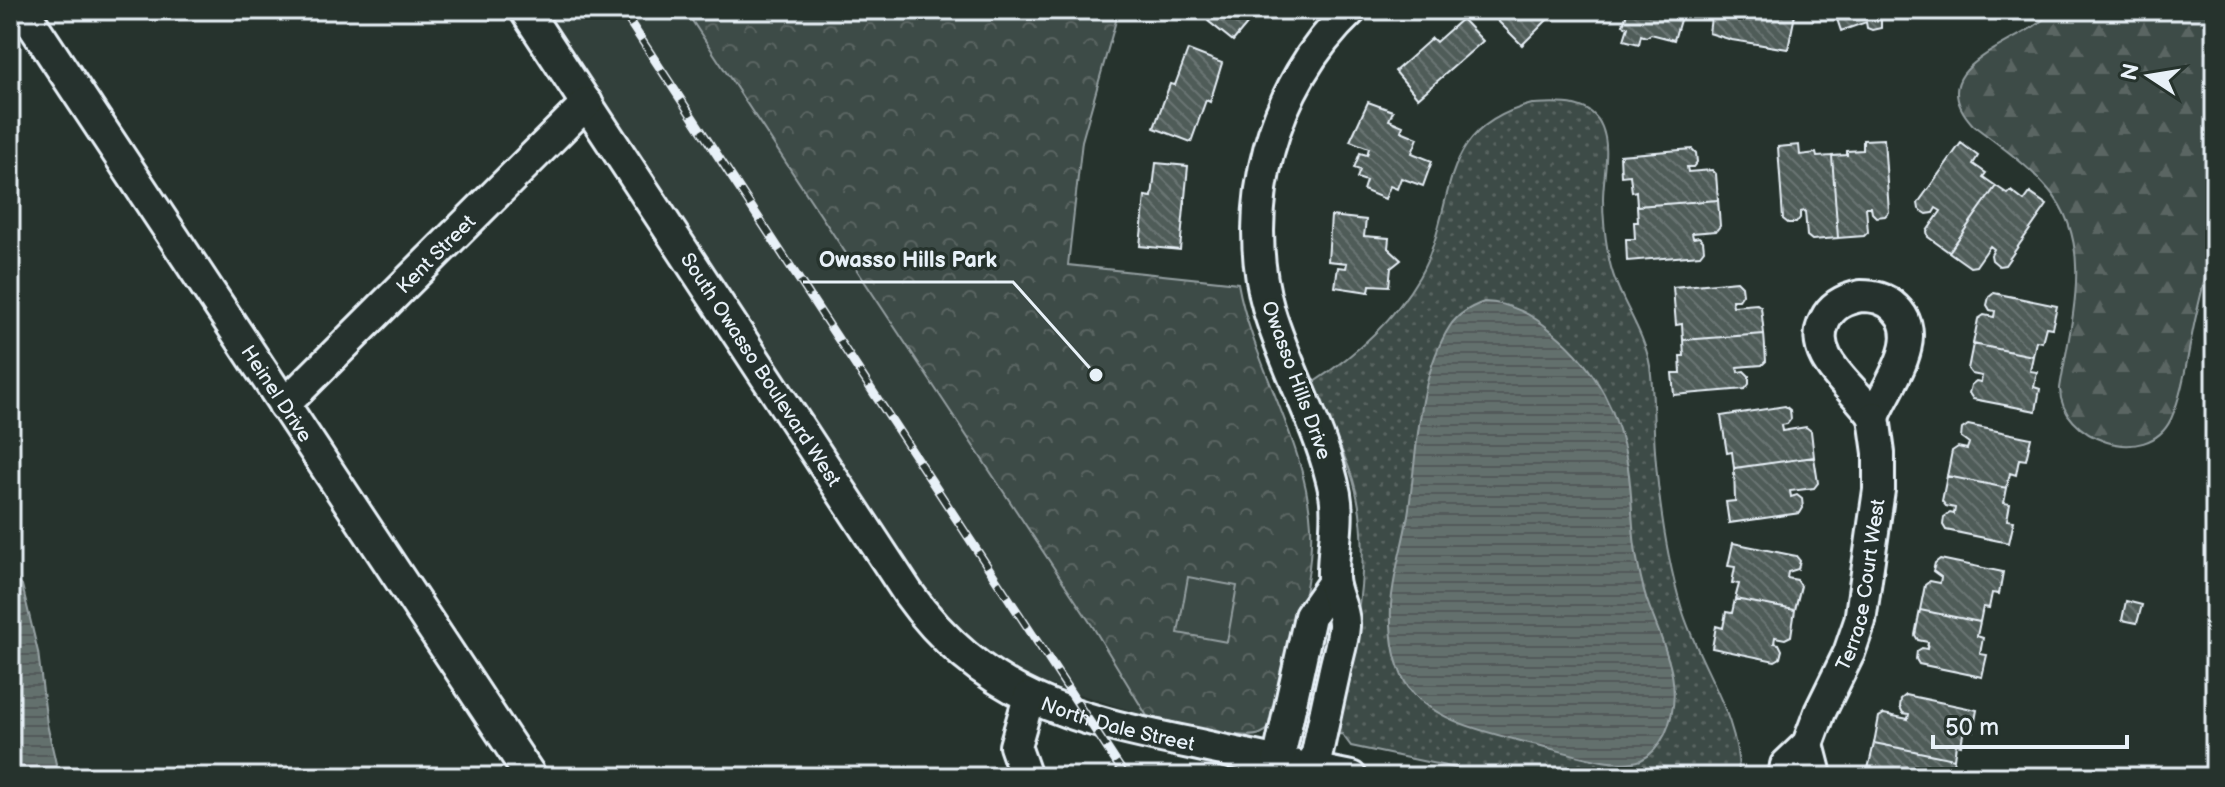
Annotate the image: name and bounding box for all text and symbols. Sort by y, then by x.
north arrow [2109,36,2189,116]
text: N [2116,61,2146,83]
street label: Kent Street [392,210,481,299]
callout: Owasso Hills Park [803,236,1013,282]
text: Owasso Hills Park [819,247,998,274]
street label: South Owasso Boulevard West [675,249,846,491]
street label: Owasso Hills Drive [1256,298,1336,463]
street label: Heinel Drive [235,341,317,447]
street label: Terrace Court West [1831,498,1891,675]
street label: North Dale Street [1037,692,1197,757]
scale bar [1933,699,2127,749]
text: 50 m [1945,713,1999,742]

